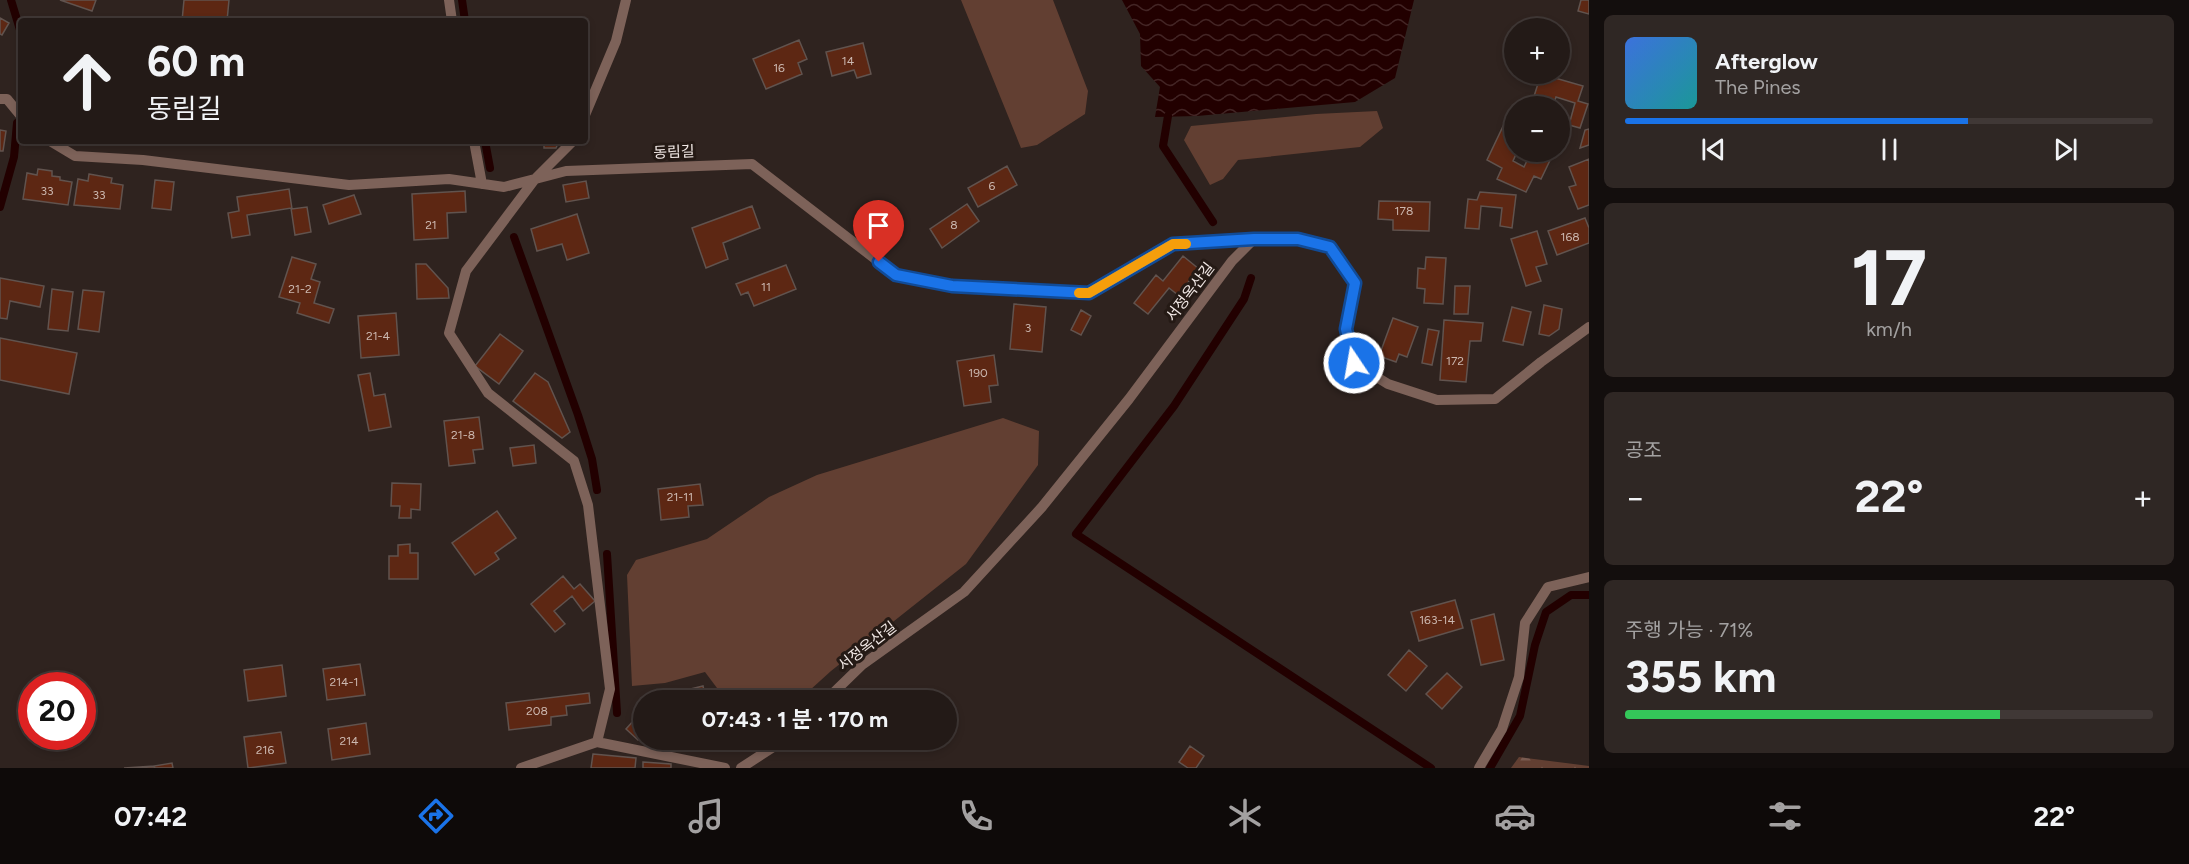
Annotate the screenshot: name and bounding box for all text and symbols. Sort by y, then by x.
map controls [1504,18,1570,162]
button: + [1504,18,1570,84]
text: 60 m [147,36,245,87]
icon: ahead [48,42,126,120]
text: Afterglow [1715,48,1818,75]
house number: 14 [842,54,855,68]
house number: 16 [773,61,785,75]
text: The Pines [1715,75,1801,99]
text: 동림길 [147,92,222,125]
button: − [1504,96,1570,162]
icon: previous [1697,133,1730,166]
icon: pause [1873,133,1906,166]
icon: next [2049,133,2082,166]
street label: 동림길 [653,142,695,162]
house number: 6 [989,179,996,193]
house number: 33 [40,184,54,198]
house number: 33 [92,188,106,202]
pin [853,200,904,262]
house number: 178 [1395,204,1413,218]
icon: arrive [862,209,895,242]
house number: 21 [425,218,437,232]
house number: 8 [950,218,958,232]
house number: 168 [1560,230,1580,244]
text: 17 [1851,231,1927,325]
street label: 서정옥산길 [1162,259,1218,325]
house number: 11 [761,280,771,294]
house number: 21-2 [288,282,312,296]
text: km/h [1866,317,1912,341]
house number: 3 [1025,321,1031,335]
house number: 21-4 [366,329,391,343]
position arrow [1322,331,1386,395]
house number: 172 [1446,354,1464,368]
house number: 190 [968,366,988,380]
house number: 21-8 [451,428,475,442]
text: 공조 [1625,438,1662,462]
text: 22° [1854,469,1924,523]
text: − [1625,478,1646,517]
text: + [2132,478,2153,517]
house number: 21-11 [667,490,693,504]
house number: 163-14 [1419,613,1455,627]
street label: 서정옥산길 [834,618,900,674]
text: 주행 가능 · 71% [1625,618,1753,642]
text: 355 km [1625,649,1776,703]
speed limit sign: 20 [18,672,96,750]
house number: 214-1 [329,675,359,689]
house number: 208 [526,704,548,718]
text: 07:43 · 1 분 · 170 m [702,706,888,733]
house number: 214 [339,734,359,748]
house number: 216 [256,743,274,757]
icon: directions [415,795,457,837]
icon: music [685,795,727,837]
icon: phone [955,795,997,837]
icon: climate [1224,795,1266,837]
icon: car [1494,795,1536,837]
icon: filters [1764,795,1806,837]
text: 07:42 [114,800,187,833]
text: 22° [2034,800,2075,833]

